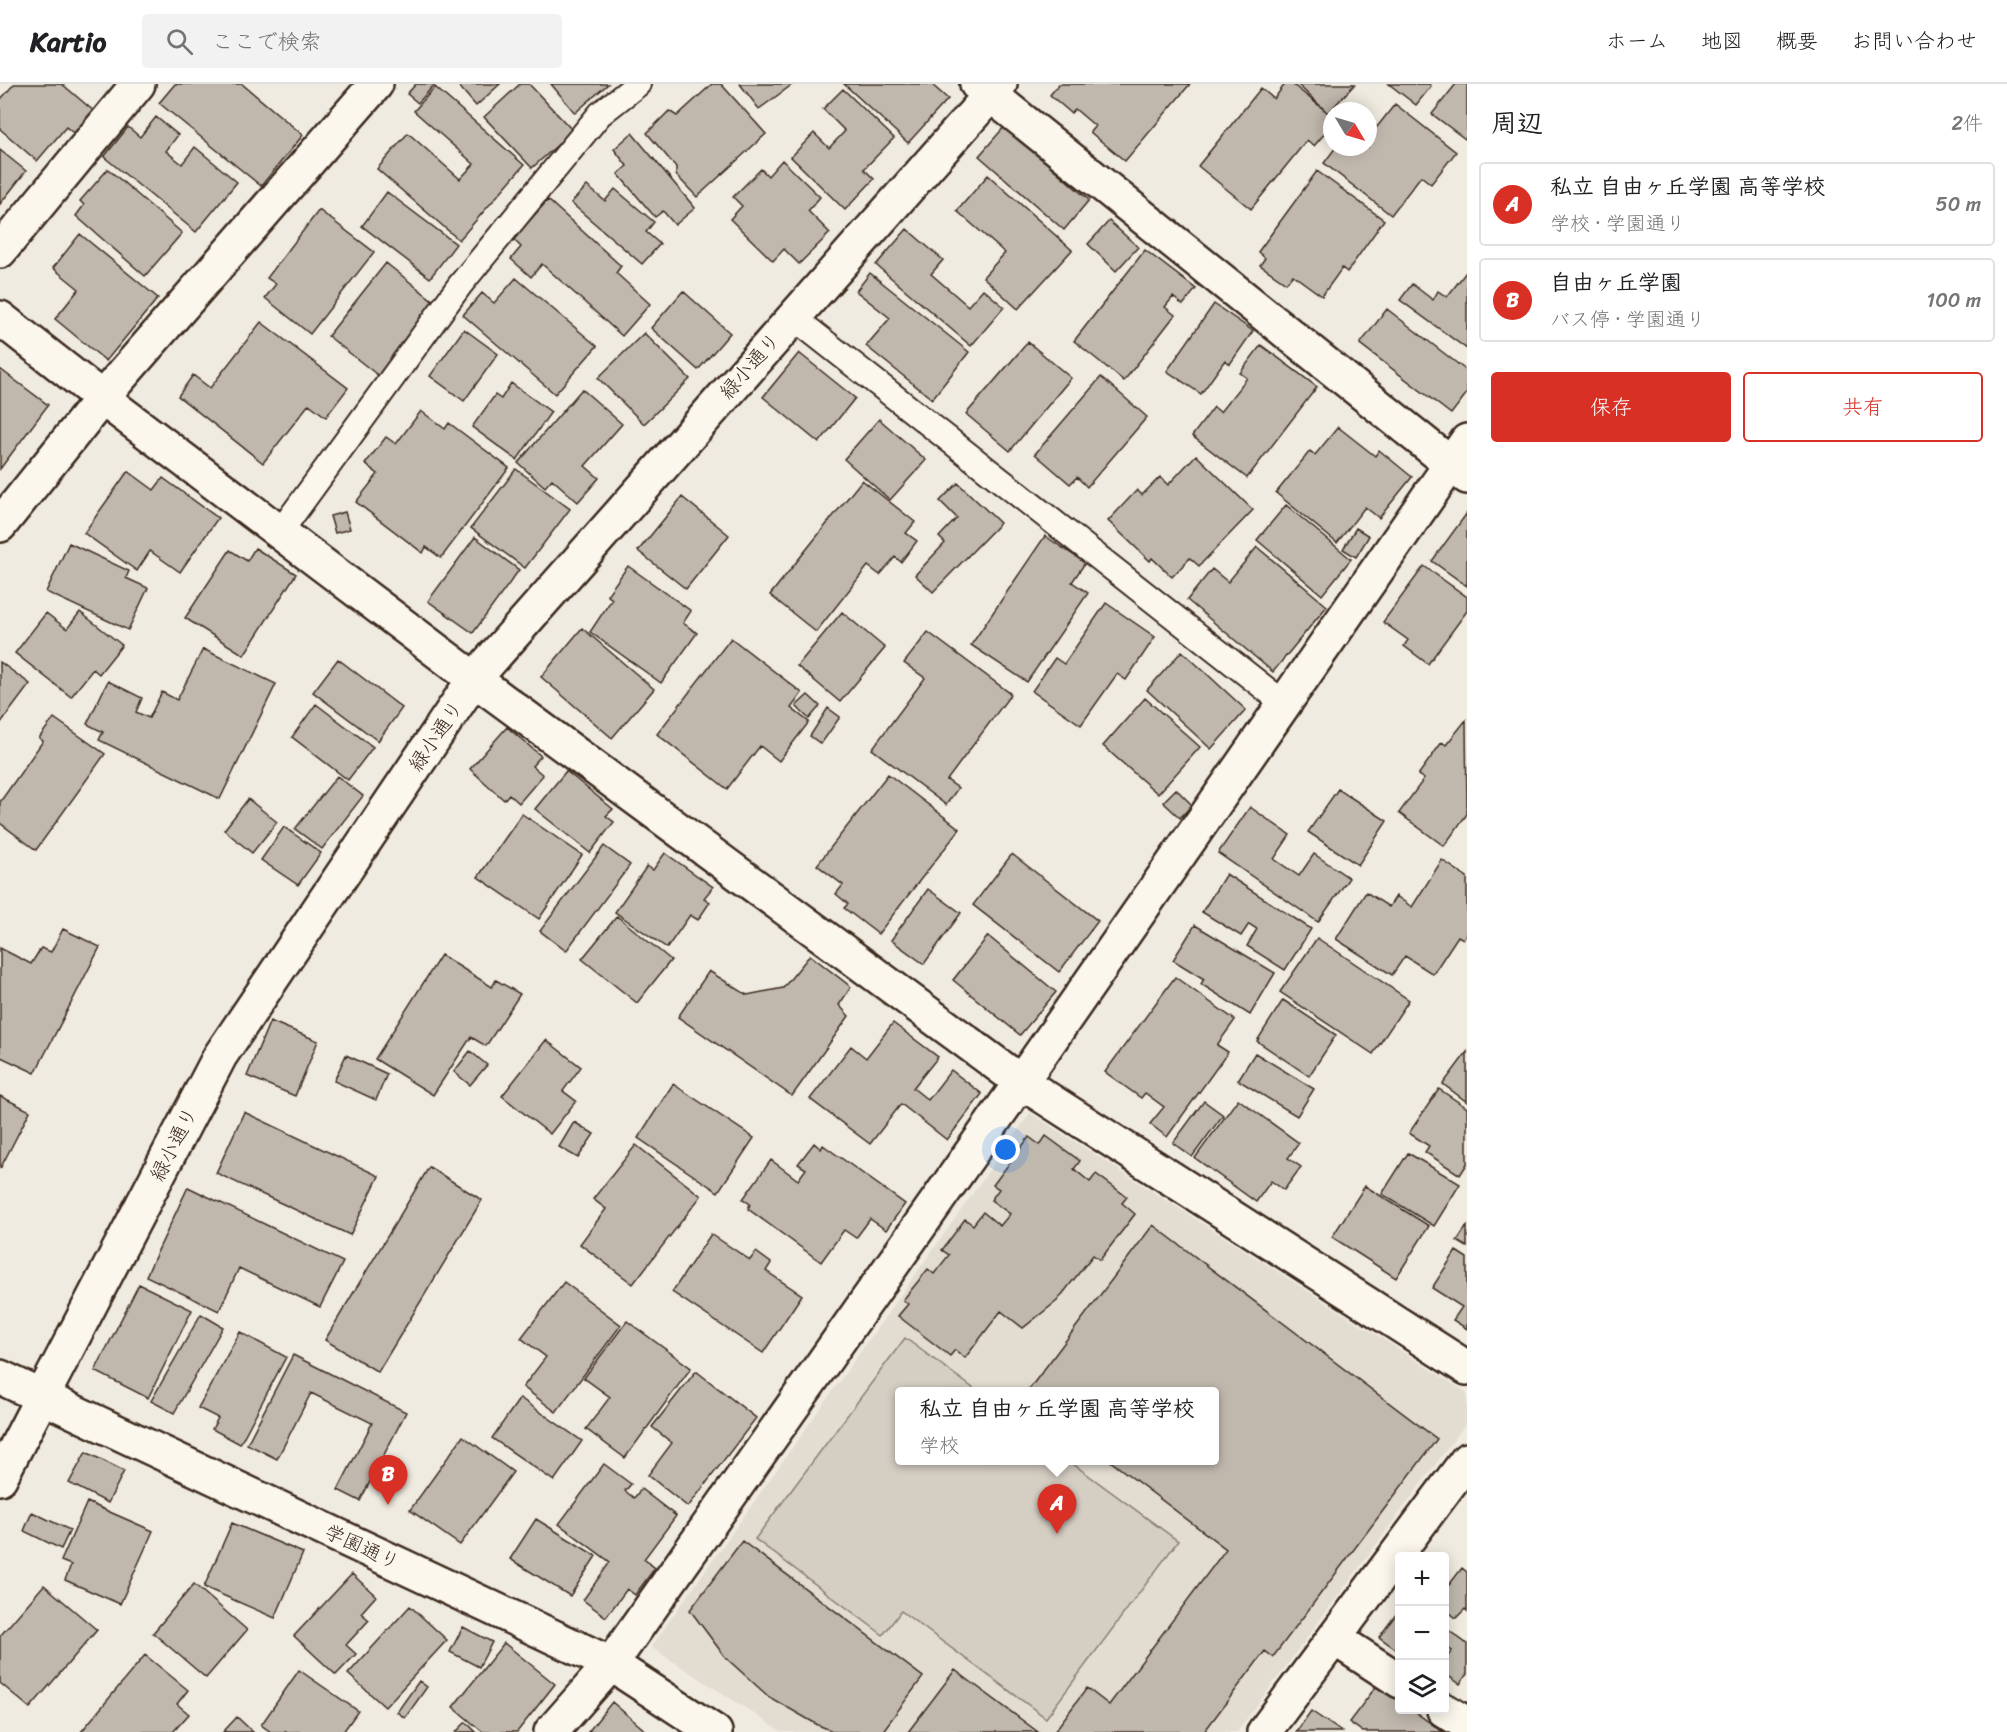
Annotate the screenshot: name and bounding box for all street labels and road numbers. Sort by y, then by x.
street label: 緑小通り [711,324,789,408]
street label: 緑小通り [399,693,473,779]
street label: 緑小通り [140,1100,208,1188]
street label: 学園通り [318,1514,406,1580]

